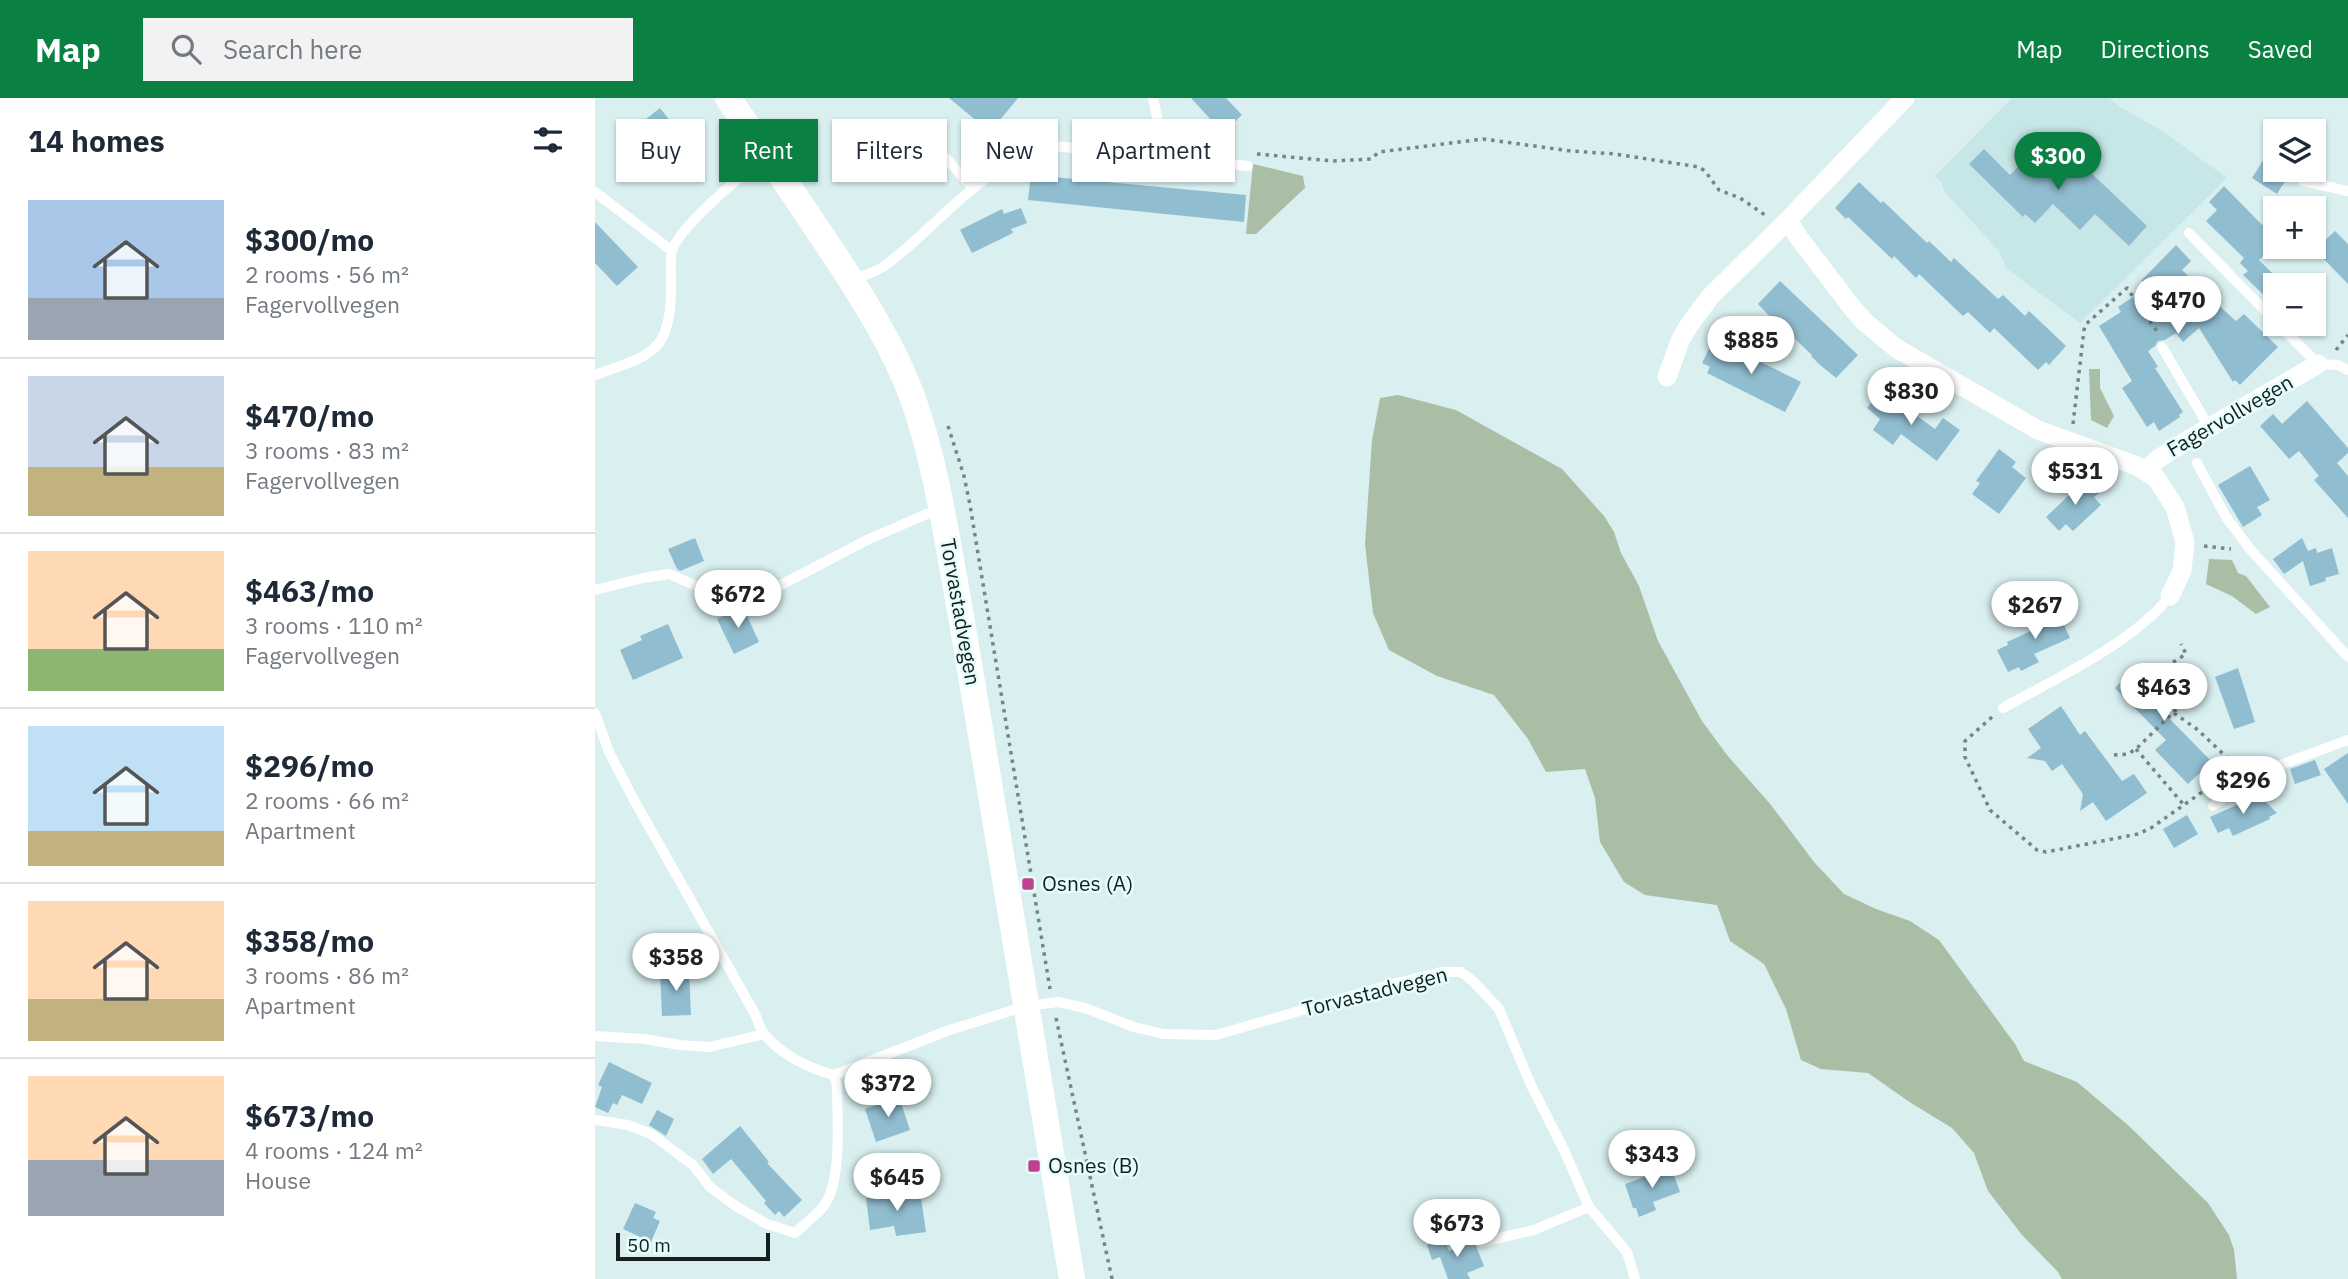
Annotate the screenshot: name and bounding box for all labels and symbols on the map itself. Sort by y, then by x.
pin: $300 [2017,132,2099,192]
pin: $470 [2137,276,2219,336]
pin: $885 [1710,316,1792,376]
pin: $830 [1870,368,1952,427]
street label: Fagervollvegen [2161,368,2298,463]
pin: $531 [2034,448,2116,507]
street label: Torvastadvegen [934,536,988,687]
pin: $672 [697,570,779,630]
pin: $267 [1994,582,2076,641]
pin: $463 [2123,664,2205,723]
pin: $296 [2202,756,2284,816]
place label: Osnes (A) [1042,869,1133,897]
marker: Osnes (A) [1020,876,1036,892]
pin: $358 [635,934,717,993]
street label: Torvastadvegen [1299,959,1450,1023]
pin: $372 [847,1060,929,1119]
pin: $343 [1611,1130,1693,1190]
place label: Osnes (B) [1048,1151,1140,1179]
pin: $645 [856,1154,938,1213]
marker: Osnes (B) [1026,1158,1042,1174]
pin: $673 [1416,1200,1498,1259]
scale bar [616,1230,770,1262]

